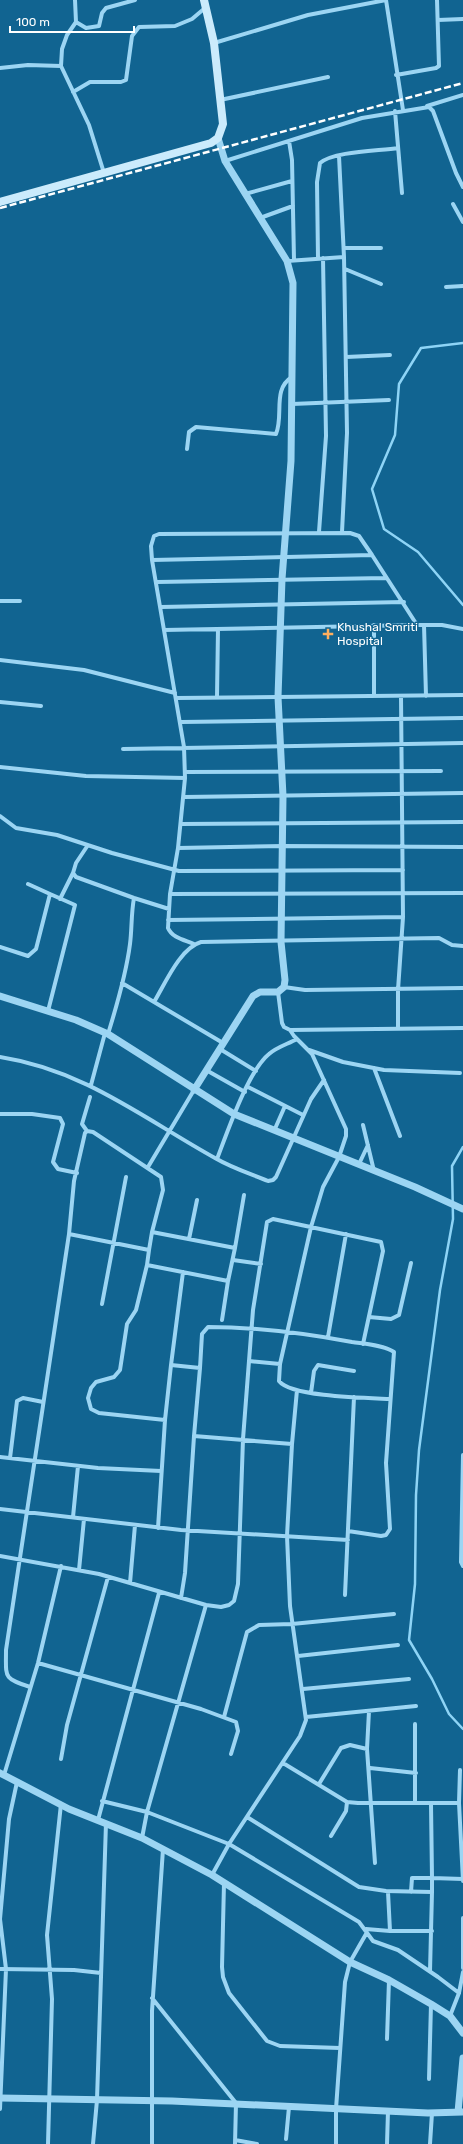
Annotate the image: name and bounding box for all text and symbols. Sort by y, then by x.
scale bar [10,8,134,34]
text: 100 m [16,15,50,29]
place label: Khushal Smriti Hospital [337,620,418,648]
marker: Khushal Smriti Hospital [322,628,334,640]

